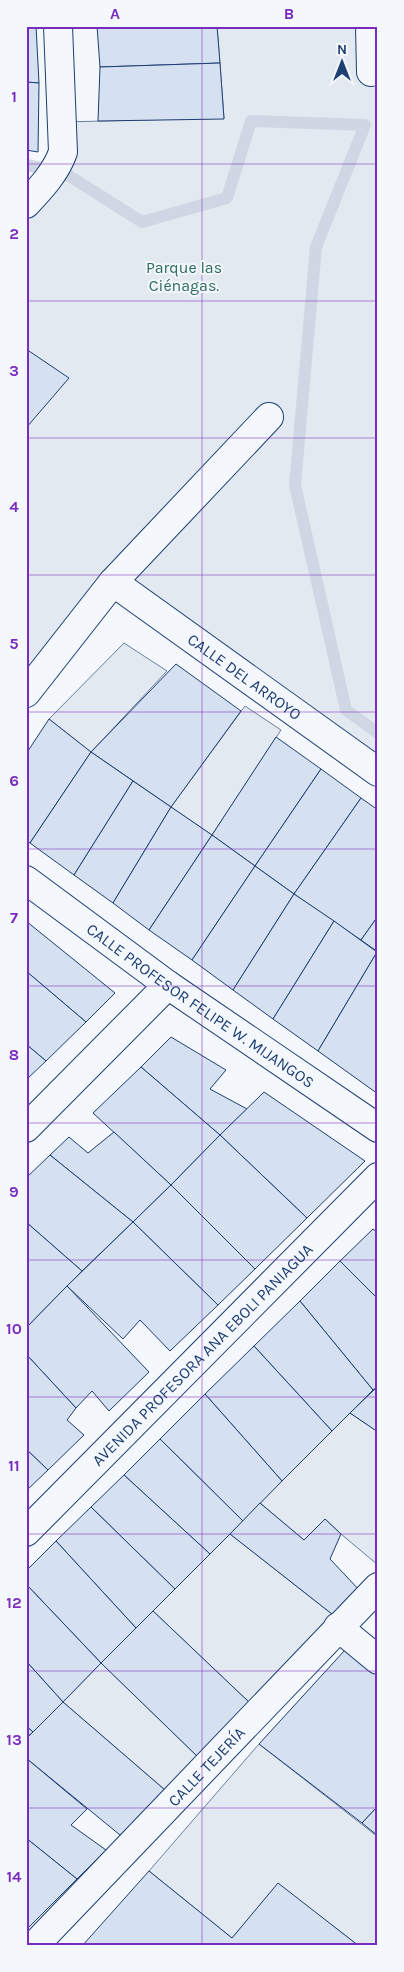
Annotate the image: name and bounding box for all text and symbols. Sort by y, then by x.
text: A [110,4,120,23]
text: B [284,4,294,23]
north arrow [316,38,366,88]
text: N [337,41,347,58]
text: 1 [11,87,17,106]
text: 2 [9,224,19,243]
park label: Parque las Ciénagas. [146,258,222,295]
text: 3 [9,361,19,380]
text: 4 [9,497,19,516]
street label: CALLE DEL ARROYO [184,630,305,724]
text: 5 [9,634,19,653]
text: 6 [9,771,19,790]
text: 7 [10,908,18,927]
street label: CALLE PROFESOR FELIPE W. MIJANGOS [83,919,318,1092]
text: 8 [9,1045,19,1064]
text: 9 [9,1182,19,1201]
street label: AVENIDA PROFESORA ANA EBOLI PANIAGUA [88,1240,317,1470]
text: 10 [6,1319,22,1338]
text: 11 [8,1456,20,1475]
text: 12 [6,1593,22,1612]
street label: CALLE TEJERÍA [164,1723,249,1810]
text: 13 [6,1730,22,1749]
text: 14 [6,1867,22,1886]

